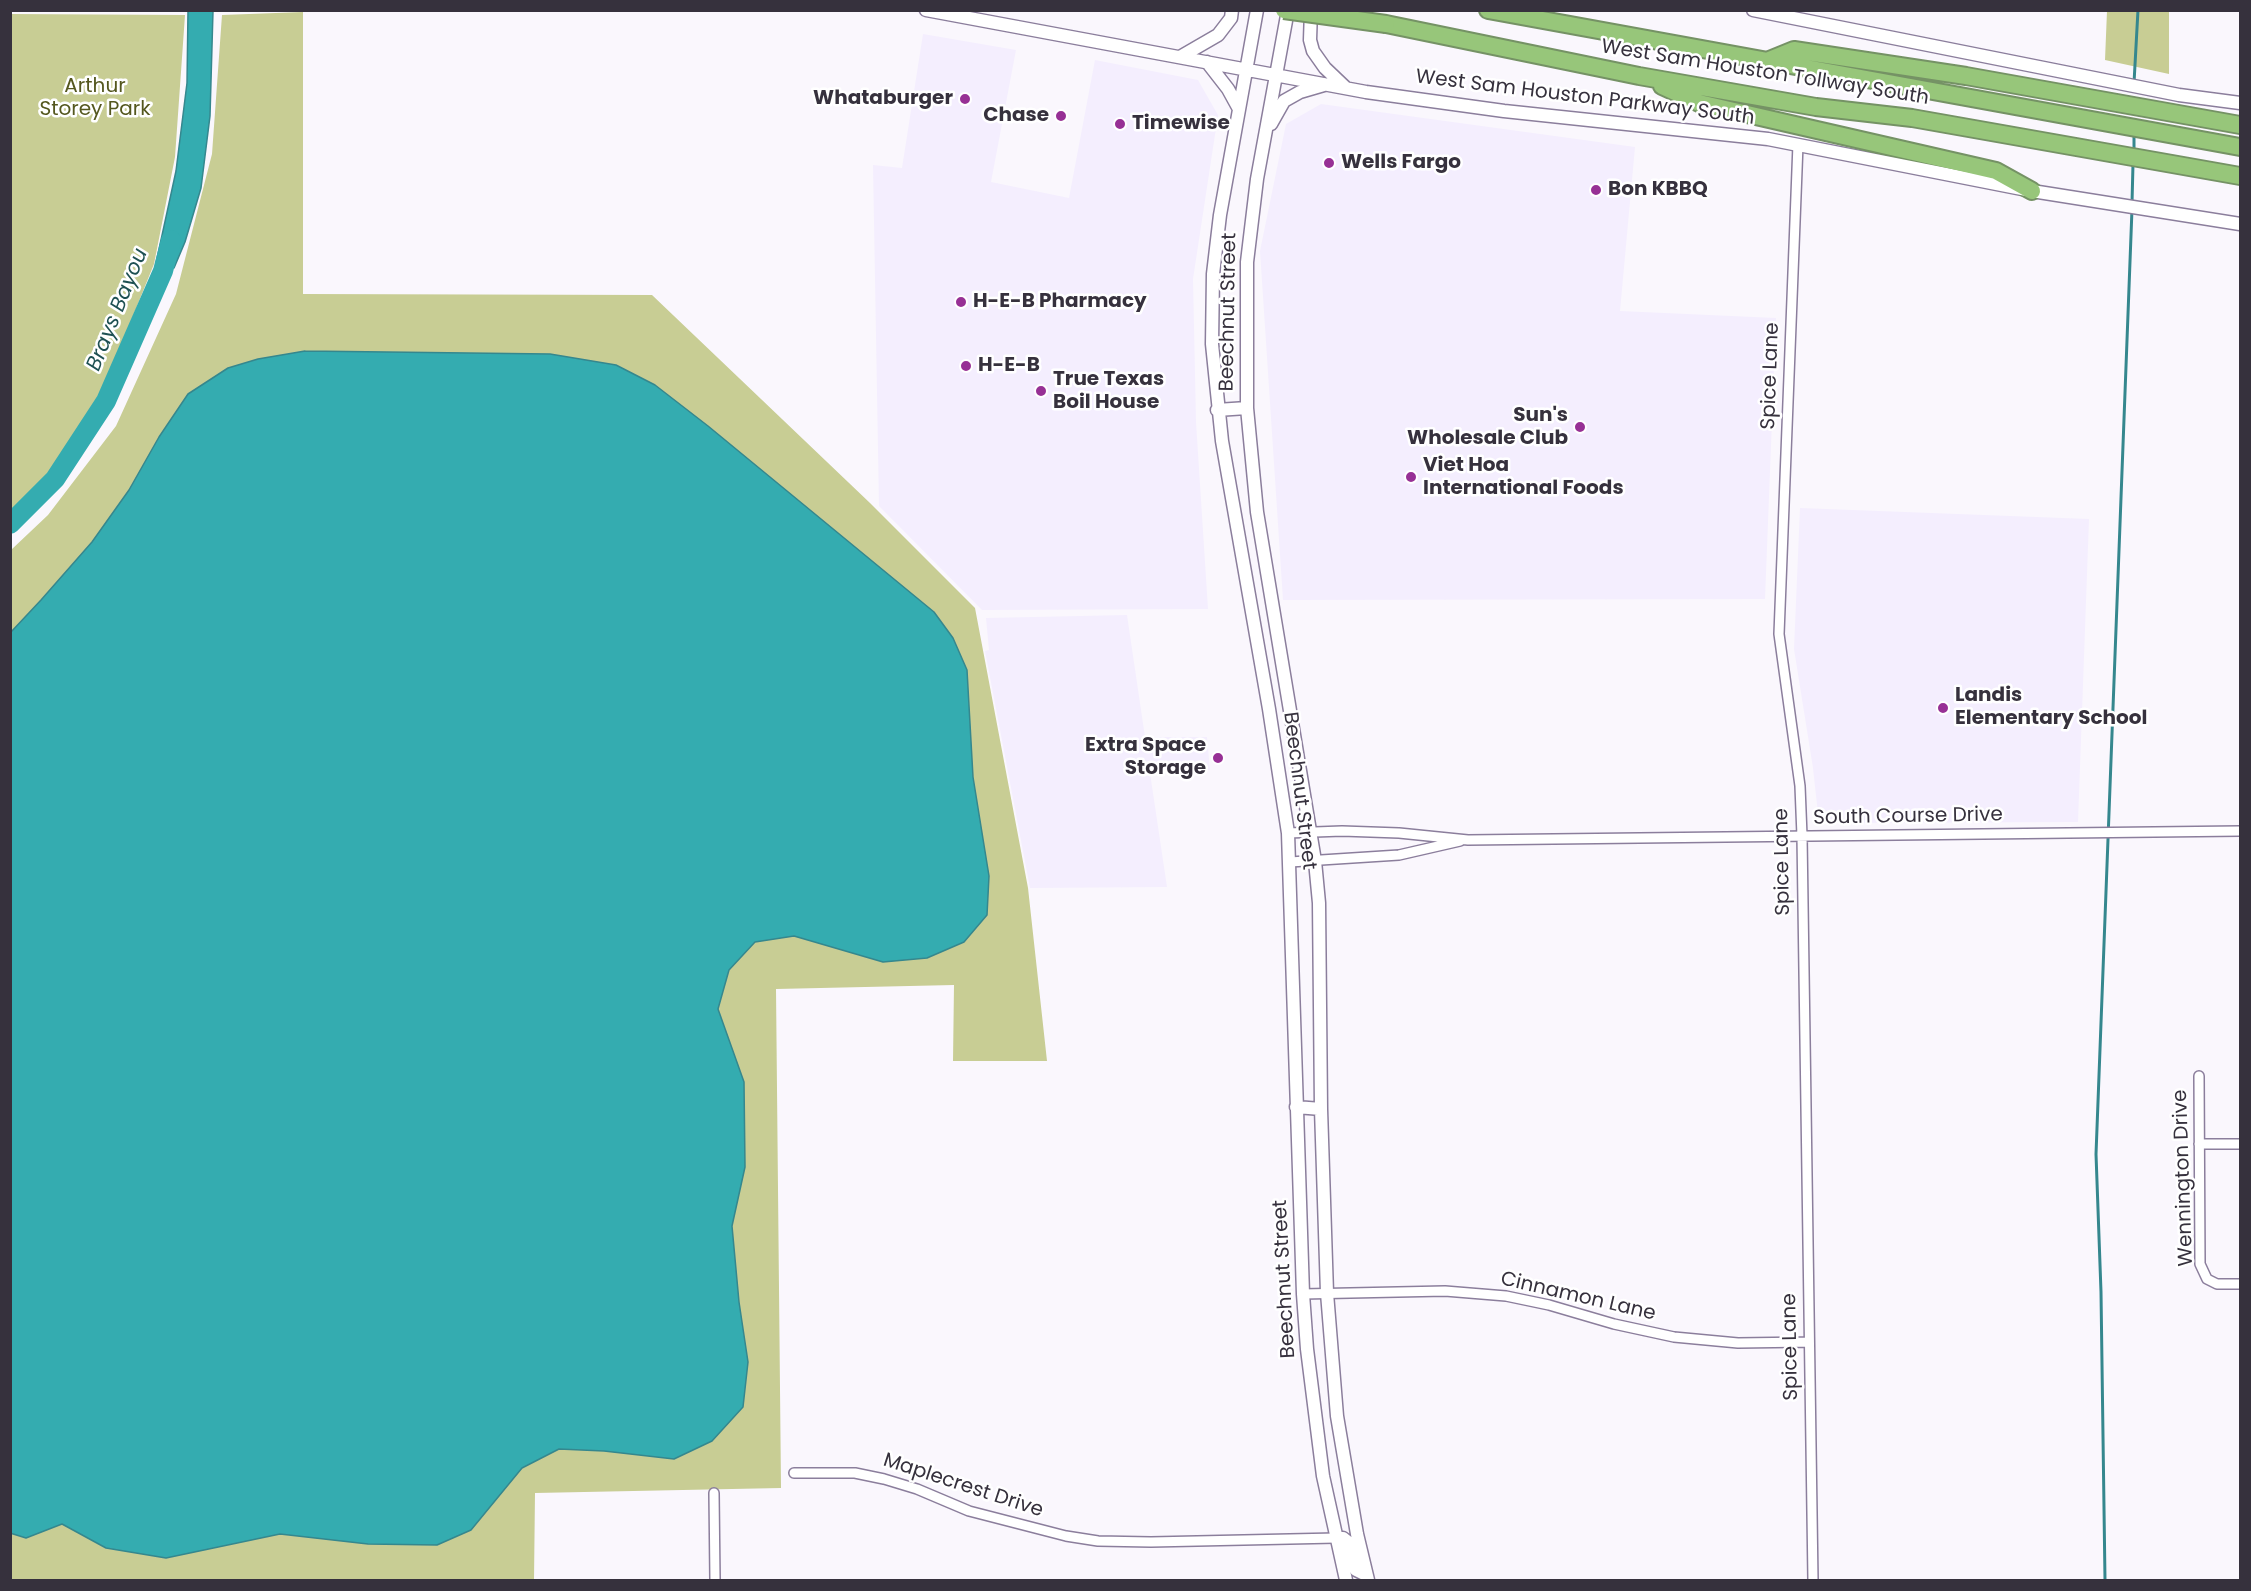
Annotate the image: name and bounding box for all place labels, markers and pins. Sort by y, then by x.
place label: Whataburger [813,87,953,111]
marker: Whataburger [958,92,972,106]
place label: Chase [983,104,1049,128]
marker: Chase [1054,109,1068,123]
place label: Timewise [1132,112,1230,136]
marker: Timewise [1113,117,1127,131]
place label: Wells Fargo [1341,151,1461,175]
marker: Wells Fargo [1322,156,1336,170]
place label: Bon KBBQ [1608,178,1708,202]
marker: Bon KBBQ [1589,183,1603,197]
place label: H-E-B Pharmacy [973,290,1147,314]
marker: H-E-B Pharmacy [954,295,968,309]
place label: H-E-B [978,354,1040,378]
marker: H-E-B [959,359,973,373]
place label: True Texas Boil House [1053,368,1164,415]
marker: True Texas Boil House [1034,384,1048,398]
place label: Sun's Wholesale Club [1407,404,1568,451]
marker: Sun's Wholesale Club [1573,420,1587,434]
place label: Viet Hoa International Foods [1423,454,1624,501]
marker: Viet Hoa International Foods [1404,470,1418,484]
place label: Landis Elementary School [1955,684,2147,731]
marker: Landis Elementary School [1936,701,1950,715]
place label: Extra Space Storage [1085,734,1206,781]
marker: Extra Space Storage [1211,751,1225,765]

